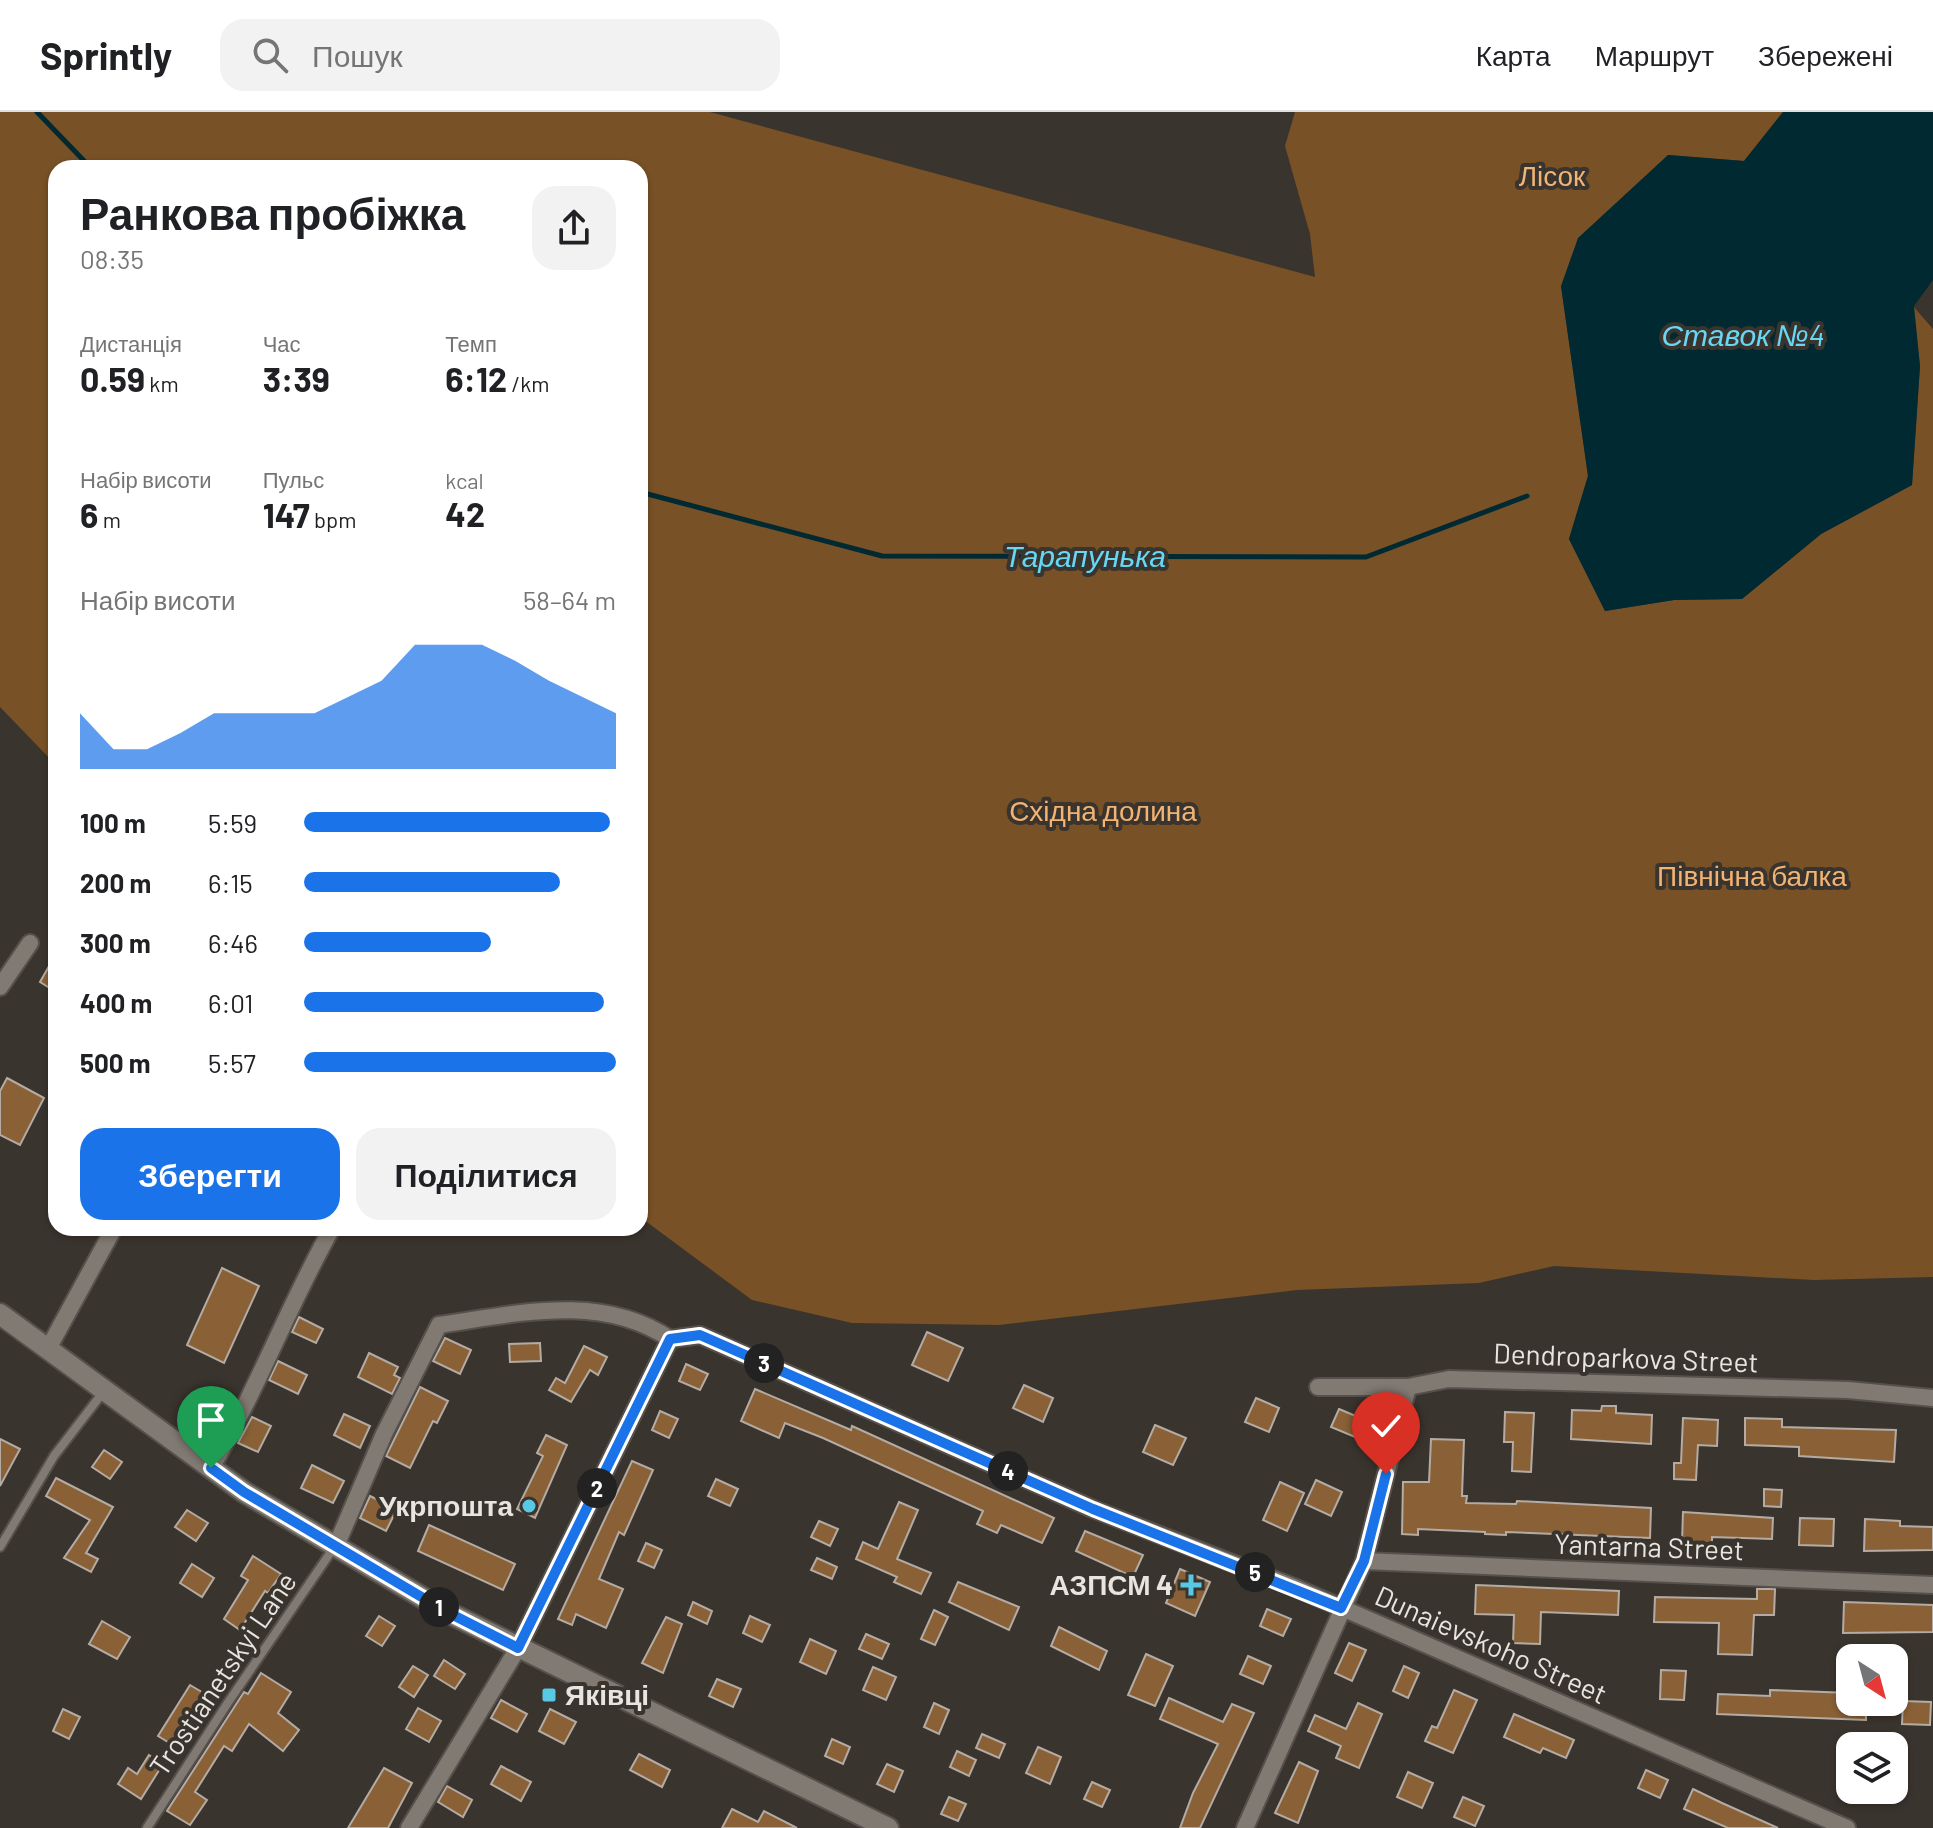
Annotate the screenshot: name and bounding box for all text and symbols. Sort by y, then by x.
search box [220,19,780,91]
text: Sprintly [40,32,172,78]
icon: search [248,33,292,77]
text: Пошук [312,37,403,73]
text: Карта [1476,38,1551,72]
text: Маршрут [1595,38,1714,72]
text: Збережені [1758,38,1893,72]
park label: Лісок [1519,158,1586,192]
text: Ранкова пробіжка [80,186,465,239]
button: share [532,186,616,270]
text: 08:35 [80,243,144,274]
water label: Ставок №4 [1661,316,1825,352]
text: Дистанція [80,330,182,356]
text: Час [263,330,301,356]
text: Темп [445,330,497,356]
text: 0.59 [80,358,145,399]
text: 3:39 [263,358,330,399]
text: 6:12 [445,358,507,399]
text: km [145,370,179,396]
text: /km [507,370,549,396]
text: Набір висоти [80,466,212,492]
text: Пульс [263,466,324,492]
text: kcal [445,467,484,493]
text: 42 [445,493,485,534]
text: 6 [80,494,98,535]
text: 147 [263,494,310,535]
text: m [98,506,121,532]
text: bpm [310,506,356,532]
water label: Тарапунька [1004,537,1166,573]
text: Набір висоти [80,584,236,615]
text: 58–64 m [523,584,616,615]
park label: Східна долина [1009,793,1197,827]
text: 100 m [80,807,146,838]
text: 5:59 [208,807,257,838]
park label: Північна балка [1657,858,1847,892]
text: 200 m [80,867,151,898]
text: 6:15 [208,867,253,898]
text: 300 m [80,927,151,958]
text: 6:46 [208,927,258,958]
text: 400 m [80,987,152,1018]
text: 6:01 [208,987,253,1018]
text: 500 m [80,1047,151,1078]
text: 5:57 [208,1047,256,1078]
button: Зберегти [80,1128,340,1220]
button: Поділитися [356,1128,616,1220]
street label: Dendroparkova Street [1493,1335,1759,1379]
pin: 3 [744,1343,784,1383]
text: 3 [758,1350,770,1376]
pin [177,1386,245,1468]
pin [1352,1392,1420,1474]
icon: arrive [189,1398,233,1442]
icon: check [1364,1404,1408,1448]
pin: 4 [988,1451,1028,1491]
text: 4 [1001,1458,1015,1484]
pin: 2 [577,1468,617,1508]
text: 2 [591,1475,603,1501]
place label: Укрпошта [379,1488,513,1522]
marker: Укрпошта [520,1497,538,1515]
street label: Yantarna Street [1553,1526,1745,1566]
pin: 5 [1235,1552,1275,1592]
text: 5 [1249,1559,1261,1585]
street label: Trostianetskyi Lane [142,1565,303,1782]
place label: АЗПСМ 4 [1049,1567,1173,1601]
marker: АЗПСМ 4 [1180,1574,1202,1596]
street label: Dunaievskoho Street [1370,1578,1612,1710]
pin: 1 [419,1587,459,1627]
text: 1 [435,1594,443,1620]
north arrow [1836,1644,1908,1716]
map controls [1836,1644,1908,1804]
place label: Яківці [565,1677,649,1711]
marker: Яківці [540,1686,558,1704]
button: layers [1836,1732,1908,1804]

